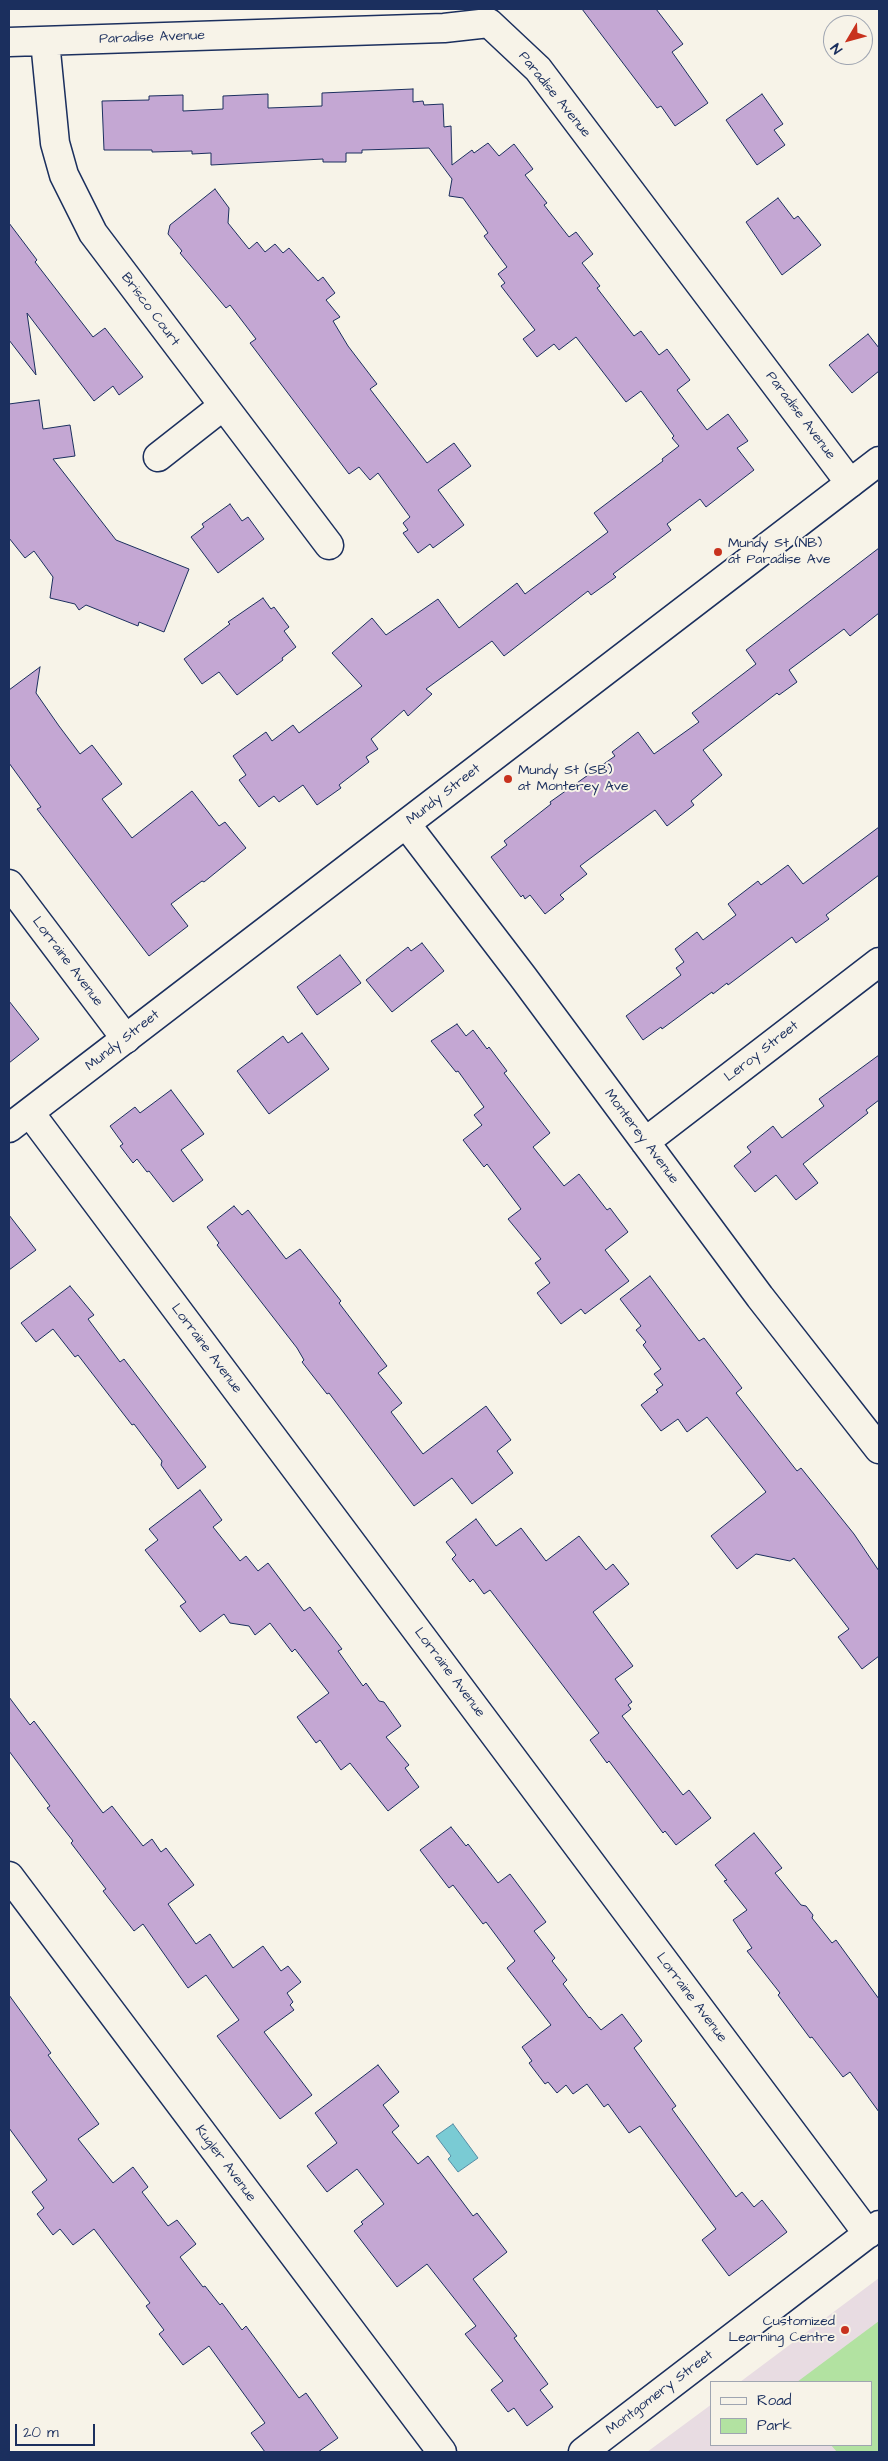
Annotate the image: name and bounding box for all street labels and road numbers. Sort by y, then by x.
street label: Paradise Avenue [99,28,205,48]
street label: Paradise Avenue [514,49,594,141]
street label: Brisco Court [117,270,183,350]
street label: Paradise Avenue [761,369,839,463]
street label: Mundy Street [404,761,484,829]
street label: Lorraine Avenue [28,914,106,1010]
street label: Mundy Street [83,1007,163,1075]
street label: Leroy Street [722,1018,802,1086]
street label: Monterey Avenue [600,1087,682,1187]
street label: Lorraine Avenue [167,1301,245,1397]
street label: Lorraine Avenue [410,1625,488,1721]
street label: Lorraine Avenue [652,1950,730,2046]
street label: Kugler Avenue [191,2122,259,2206]
street label: Montgomery Street [603,2347,717,2439]

